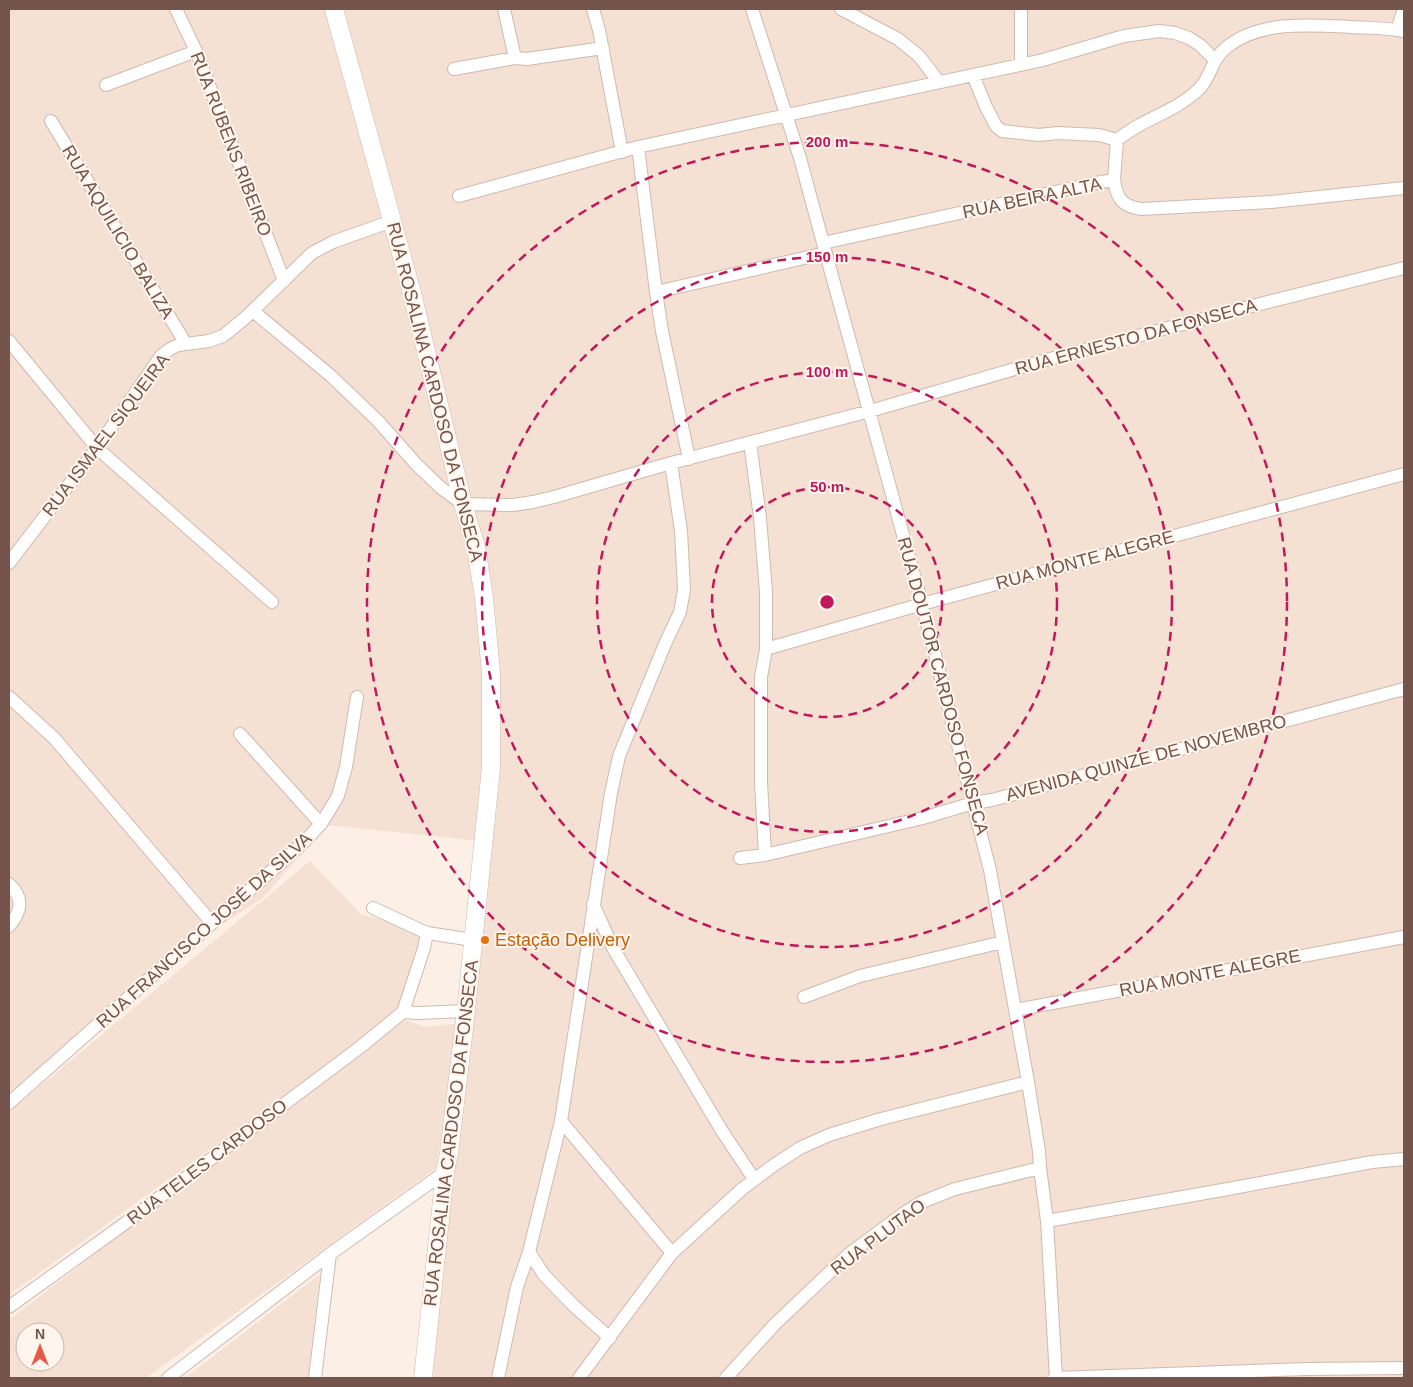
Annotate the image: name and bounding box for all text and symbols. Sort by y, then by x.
street label: RUA RUBENS RIBEIRO [187,49,275,239]
text: 200 m [806,133,848,150]
street label: RUA AQUILICIO BALIZA [58,142,178,322]
street label: RUA BEIRA ALTA [961,174,1103,222]
street label: RUA ROSALINA CARDOSO DA FONSECA [383,220,487,564]
text: 150 m [806,248,848,265]
street label: RUA ERNESTO DA FONSECA [1013,295,1259,379]
street label: RUA ISMAEL SIQUEIRA [38,350,174,520]
text: 100 m [806,363,848,380]
text: 50 m [810,478,844,495]
street label: RUA MONTE ALEGRE [994,527,1176,593]
street label: RUA DOUTOR CARDOSO FONSECA [894,535,992,837]
centre of rings [818,593,836,611]
street label: AVENIDA QUINZE DE NOVEMBRO [1003,711,1289,805]
street label: RUA FRANCISCO JOSÉ DA SILVA [92,828,316,1032]
place label: Estação Delivery [495,930,630,950]
marker: Estação Delivery [479,934,491,946]
street label: RUA MONTE ALEGRE [1118,946,1302,1000]
street label: RUA ROSALINA CARDOSO DA FONSECA [420,959,482,1307]
street label: RUA TELES CARDOSO [123,1095,291,1229]
street label: RUA PLUTAO [827,1195,929,1279]
north arrow [15,1322,65,1372]
text: N [35,1326,45,1342]

